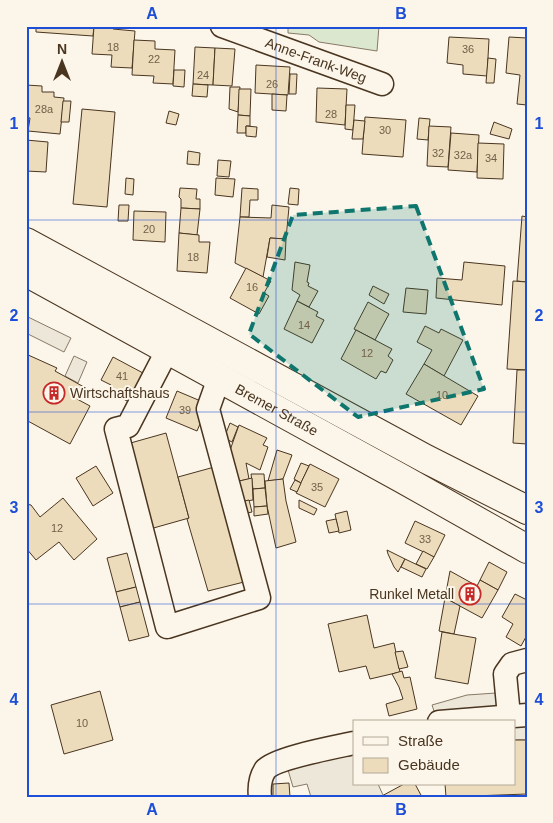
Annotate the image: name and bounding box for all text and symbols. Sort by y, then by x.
text: A [146,5,158,22]
text: B [395,5,407,22]
street label: Anne-Frank-Weg [263,34,369,86]
north arrow [38,38,88,88]
text: N [57,41,67,57]
house number: 18 [107,41,119,53]
house number: 36 [462,43,474,55]
house number: 22 [148,53,160,65]
house number: 24 [197,69,209,81]
house number: 26 [266,78,278,90]
house number: 28a [35,103,54,115]
house number: 28 [325,108,337,120]
text: 1 [10,115,19,132]
text: 1 [535,115,544,132]
house number: 30 [379,124,391,136]
house number: 32 [432,147,444,159]
house number: 32a [454,149,473,161]
house number: 34 [485,152,497,164]
house number: 20 [143,223,155,235]
house number: 18 [187,251,199,263]
house number: 16 [246,281,258,293]
text: 2 [10,307,19,324]
text: 2 [535,307,544,324]
house number: 14 [298,319,310,331]
house number: 12 [361,347,373,359]
house number: 41 [116,370,128,382]
building icon: Wirtschaftshaus [42,381,66,405]
street label: Bremer Straße [233,381,321,439]
place label: Wirtschaftshaus [70,385,170,401]
house number: 10 [436,389,448,401]
house number: 39 [179,404,191,416]
house number: 35 [311,481,323,493]
text: 3 [10,499,19,516]
text: 3 [535,499,544,516]
house number: 12 [51,522,63,534]
house number: 33 [419,533,431,545]
building icon: Runkel Metall [458,582,482,606]
place label: Runkel Metall [369,586,454,602]
text: 4 [10,691,19,708]
text: 4 [535,691,544,708]
house number: 10 [76,717,88,729]
legend [353,720,516,786]
text: Straße [398,732,443,749]
text: Gebäude [398,756,460,773]
text: A [146,801,158,818]
text: B [395,801,407,818]

